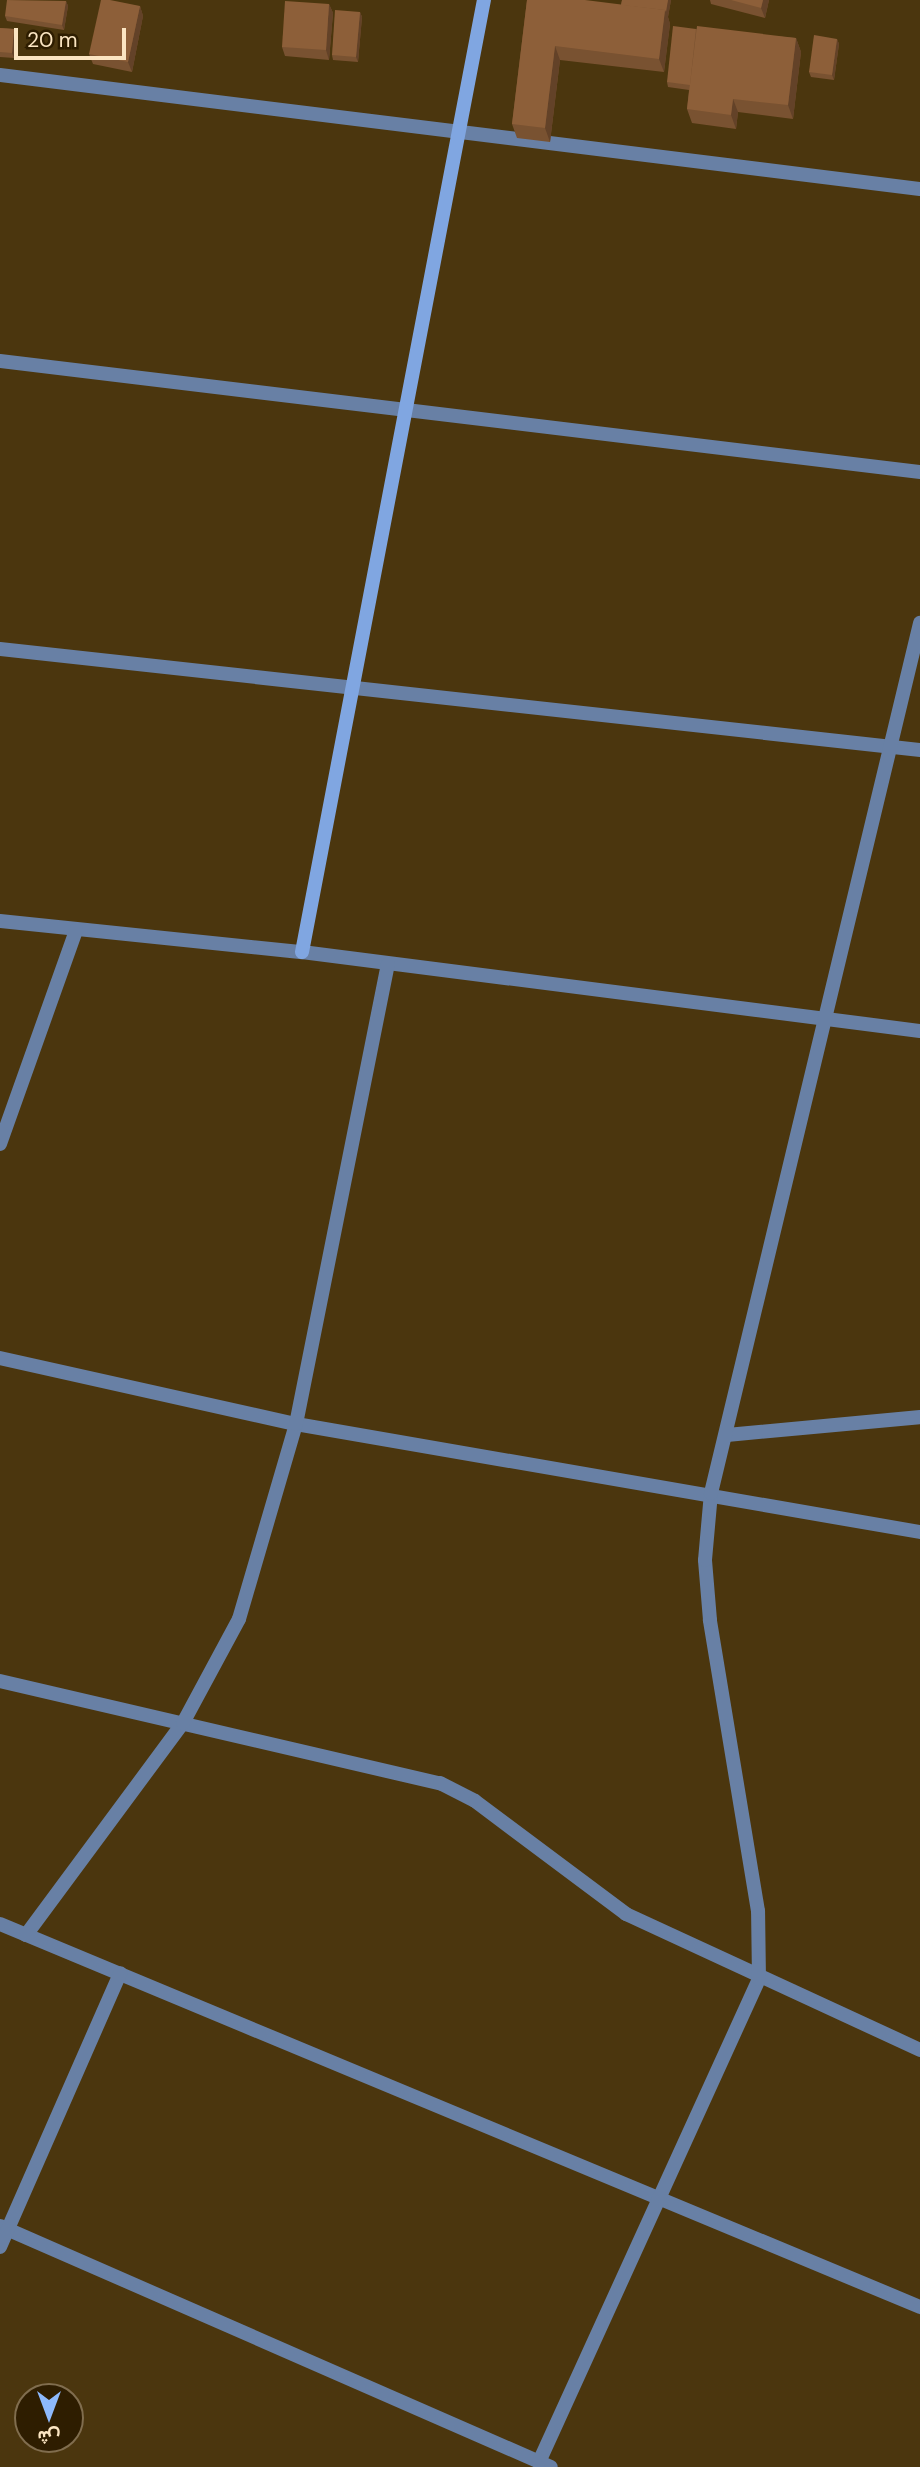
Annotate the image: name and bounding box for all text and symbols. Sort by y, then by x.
scale bar [18,14,130,58]
text: 20 m [27,26,78,54]
north arrow [14,2383,84,2453]
text: ش [38,2425,60,2450]

